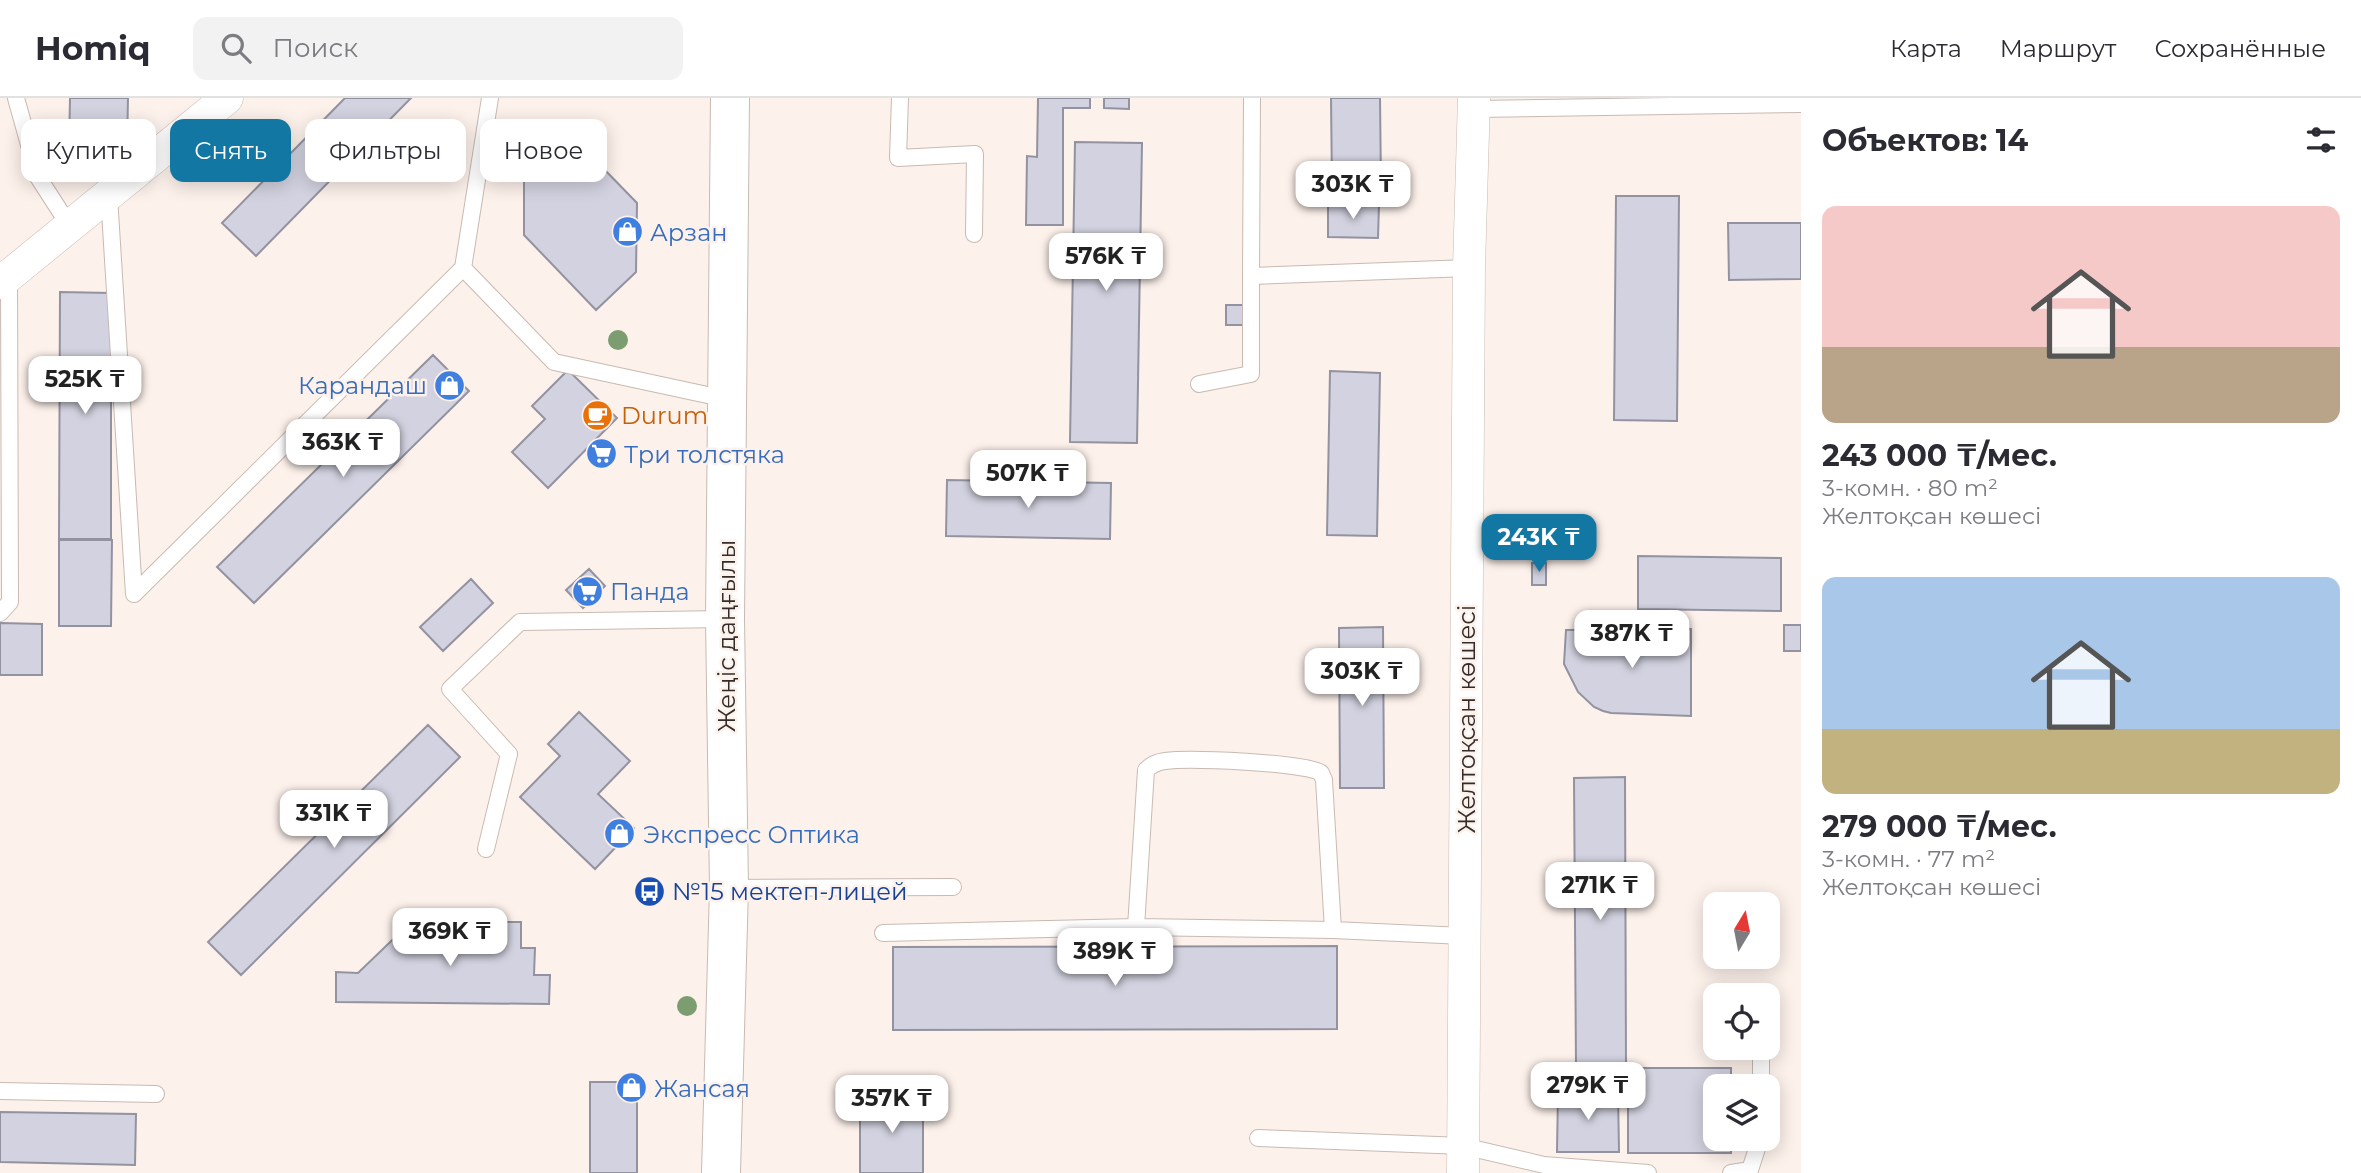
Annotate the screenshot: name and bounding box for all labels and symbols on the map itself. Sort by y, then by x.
pin: 303K ₸ [1296,162,1410,221]
shop icon: Арзан [610,215,644,249]
place label: Арзан [650,218,727,247]
pin: 576K ₸ [1049,234,1163,293]
pin: 525K ₸ [28,356,142,416]
shop icon: Карандаш [433,368,467,402]
place label: Карандаш [298,371,427,400]
cafe icon: Durum [581,398,615,432]
place label: Durum [621,401,708,430]
pin: 363K ₸ [286,420,400,479]
supermarket icon: Три толстяка [584,437,618,471]
place label: Три толстяка [624,440,785,469]
pin: 507K ₸ [971,450,1085,510]
pin: 243K ₸ [1482,514,1596,574]
street label: Жеңіс даңғылы [712,540,741,732]
supermarket icon: Панда [570,574,604,608]
place label: Панда [610,577,690,606]
street label: Желтоқсан көшесі [1452,605,1481,833]
pin: 387K ₸ [1575,610,1689,670]
pin: 303K ₸ [1305,648,1419,708]
pin: 331K ₸ [277,790,391,850]
shop icon: Экспресс Оптика [603,817,637,851]
place label: Экспресс Оптика [643,820,860,849]
pin: 271K ₸ [1543,862,1657,922]
bus stop icon: №15 мектеп-лицей [632,874,666,908]
place label: №15 мектеп-лицей [672,877,908,906]
north arrow [1703,892,1780,970]
pin: 369K ₸ [393,908,507,968]
pin: 389K ₸ [1058,928,1172,988]
pin: 279K ₸ [1531,1062,1645,1122]
shop icon: Жансая [614,1071,648,1105]
place label: Жансая [654,1074,750,1103]
pin: 357K ₸ [835,1076,949,1135]

